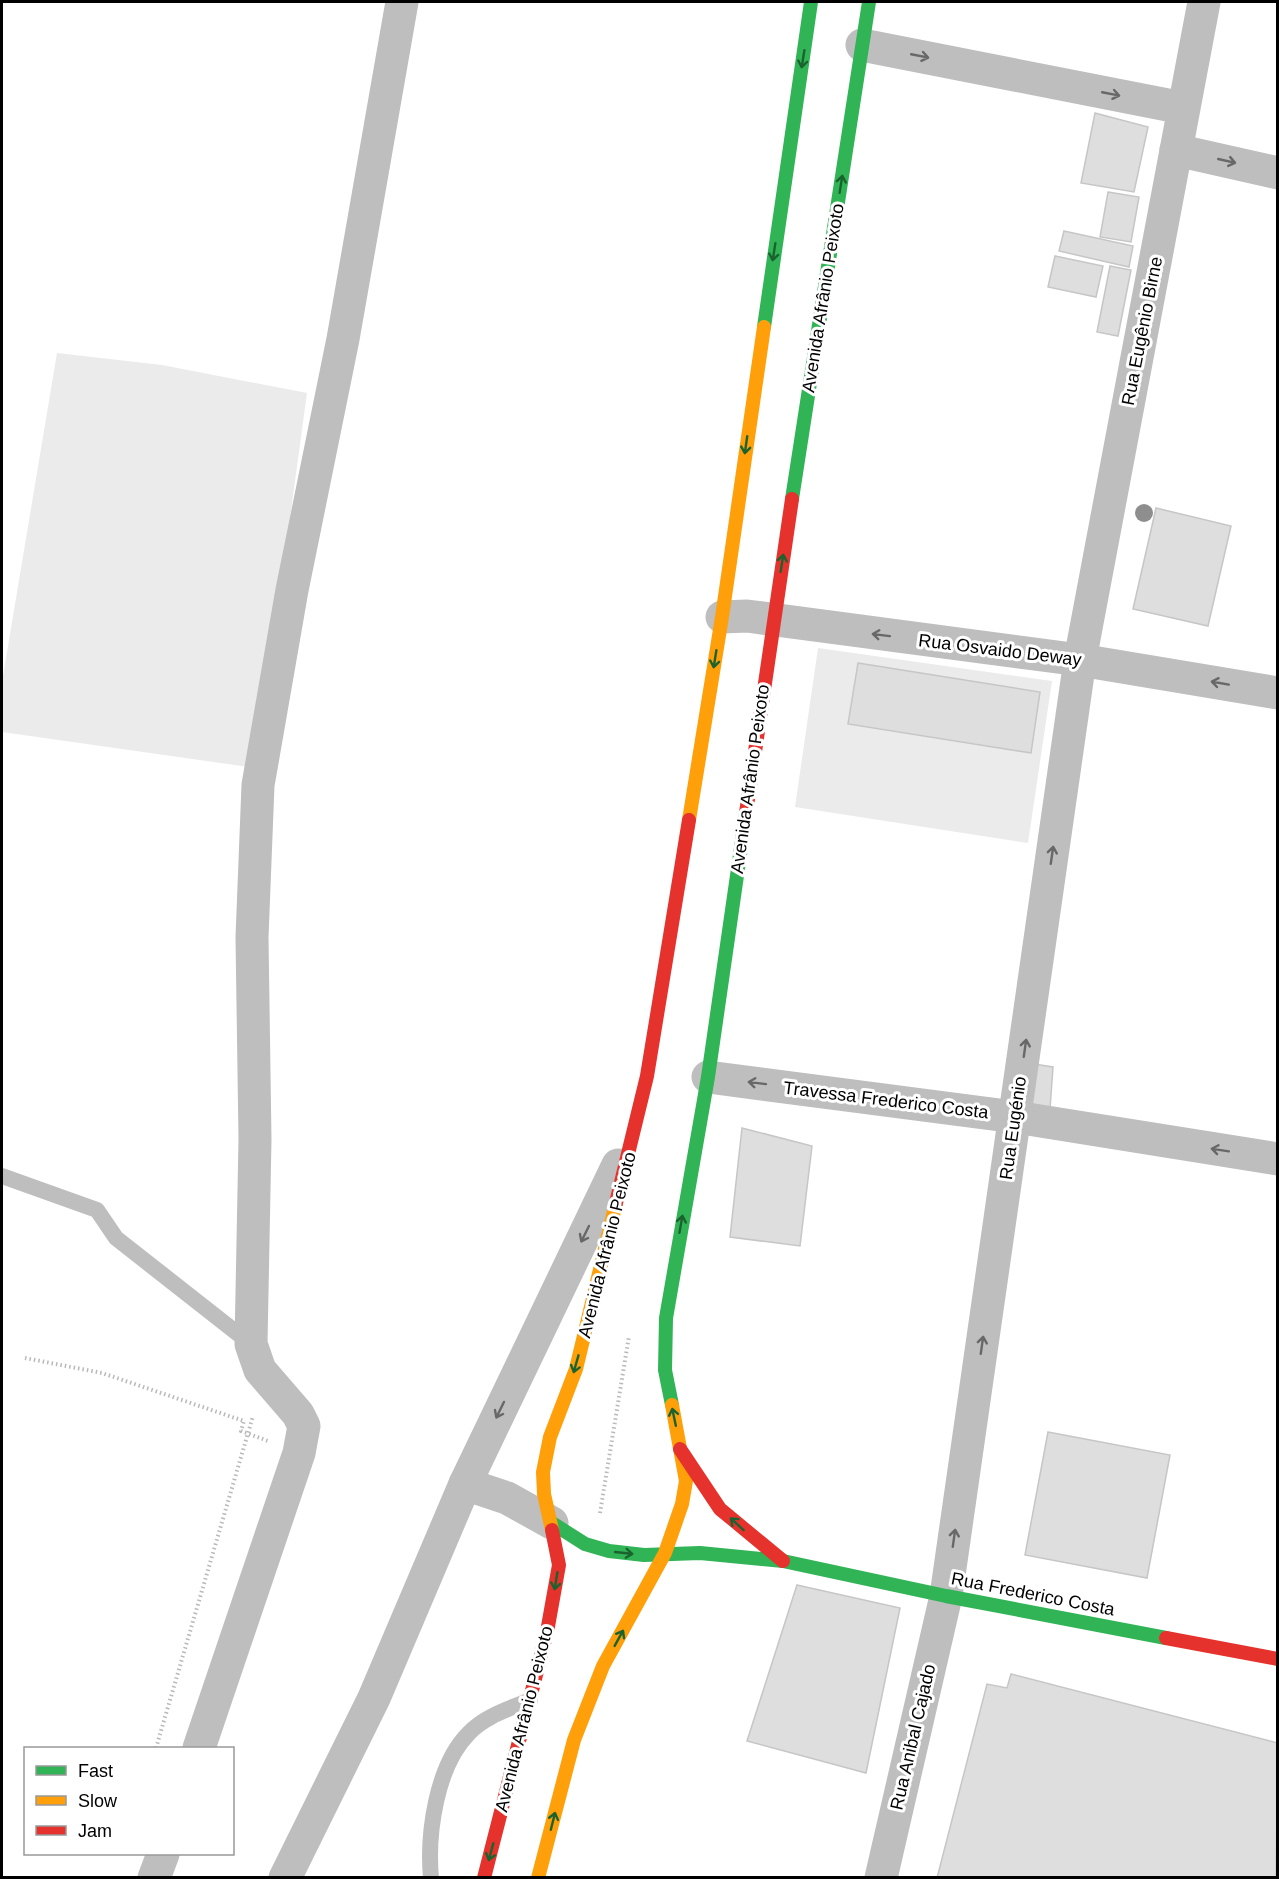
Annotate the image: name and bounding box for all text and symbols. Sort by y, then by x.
one-way arrow [797,49,808,69]
one-way arrow [909,51,929,62]
one-way arrow [1101,89,1120,100]
one-way arrow [1217,156,1236,168]
one-way arrow [836,174,847,194]
street label: Avenida Afrânio Peixoto [798,202,848,394]
one-way arrow [768,242,779,262]
street label: Rua Eugênio Birne [1118,255,1166,407]
one-way arrow [740,435,751,455]
one-way arrow [777,554,788,573]
one-way arrow [872,629,892,640]
street label: Rua Osvaido Deway [917,630,1083,670]
one-way arrow [709,649,720,668]
one-way arrow [1210,678,1230,689]
street label: Avenida Afrânio Peixoto [727,683,773,875]
one-way arrow [1047,846,1058,866]
one-way arrow [1019,1039,1030,1059]
street label: Rua Eugénio [996,1075,1030,1181]
street label: Travessa Frederico Costa [782,1077,991,1123]
one-way arrow [747,1078,767,1089]
one-way arrow [1210,1144,1230,1155]
street label: Avenida Afrânio Peixoto [574,1150,640,1340]
one-way arrow [676,1215,687,1235]
one-way arrow [578,1225,590,1243]
one-way arrow [976,1336,987,1356]
one-way arrow [570,1355,582,1374]
one-way arrow [494,1401,506,1419]
one-way arrow [668,1408,679,1427]
one-way arrow [730,1517,745,1531]
one-way arrow [948,1529,959,1549]
one-way arrow [614,1548,634,1559]
street label: Rua Frederico Costa [950,1568,1117,1620]
one-way arrow [550,1571,561,1590]
street label: Avenida Afrânio Peixoto [491,1624,557,1814]
one-way arrow [613,1630,625,1647]
street label: Rua Anibal Cajado [886,1662,940,1812]
legend [24,1747,234,1855]
text: Fast [78,1761,113,1781]
text: Slow [78,1791,118,1811]
one-way arrow [548,1812,559,1831]
text: Jam [78,1821,112,1841]
one-way arrow [485,1842,496,1861]

